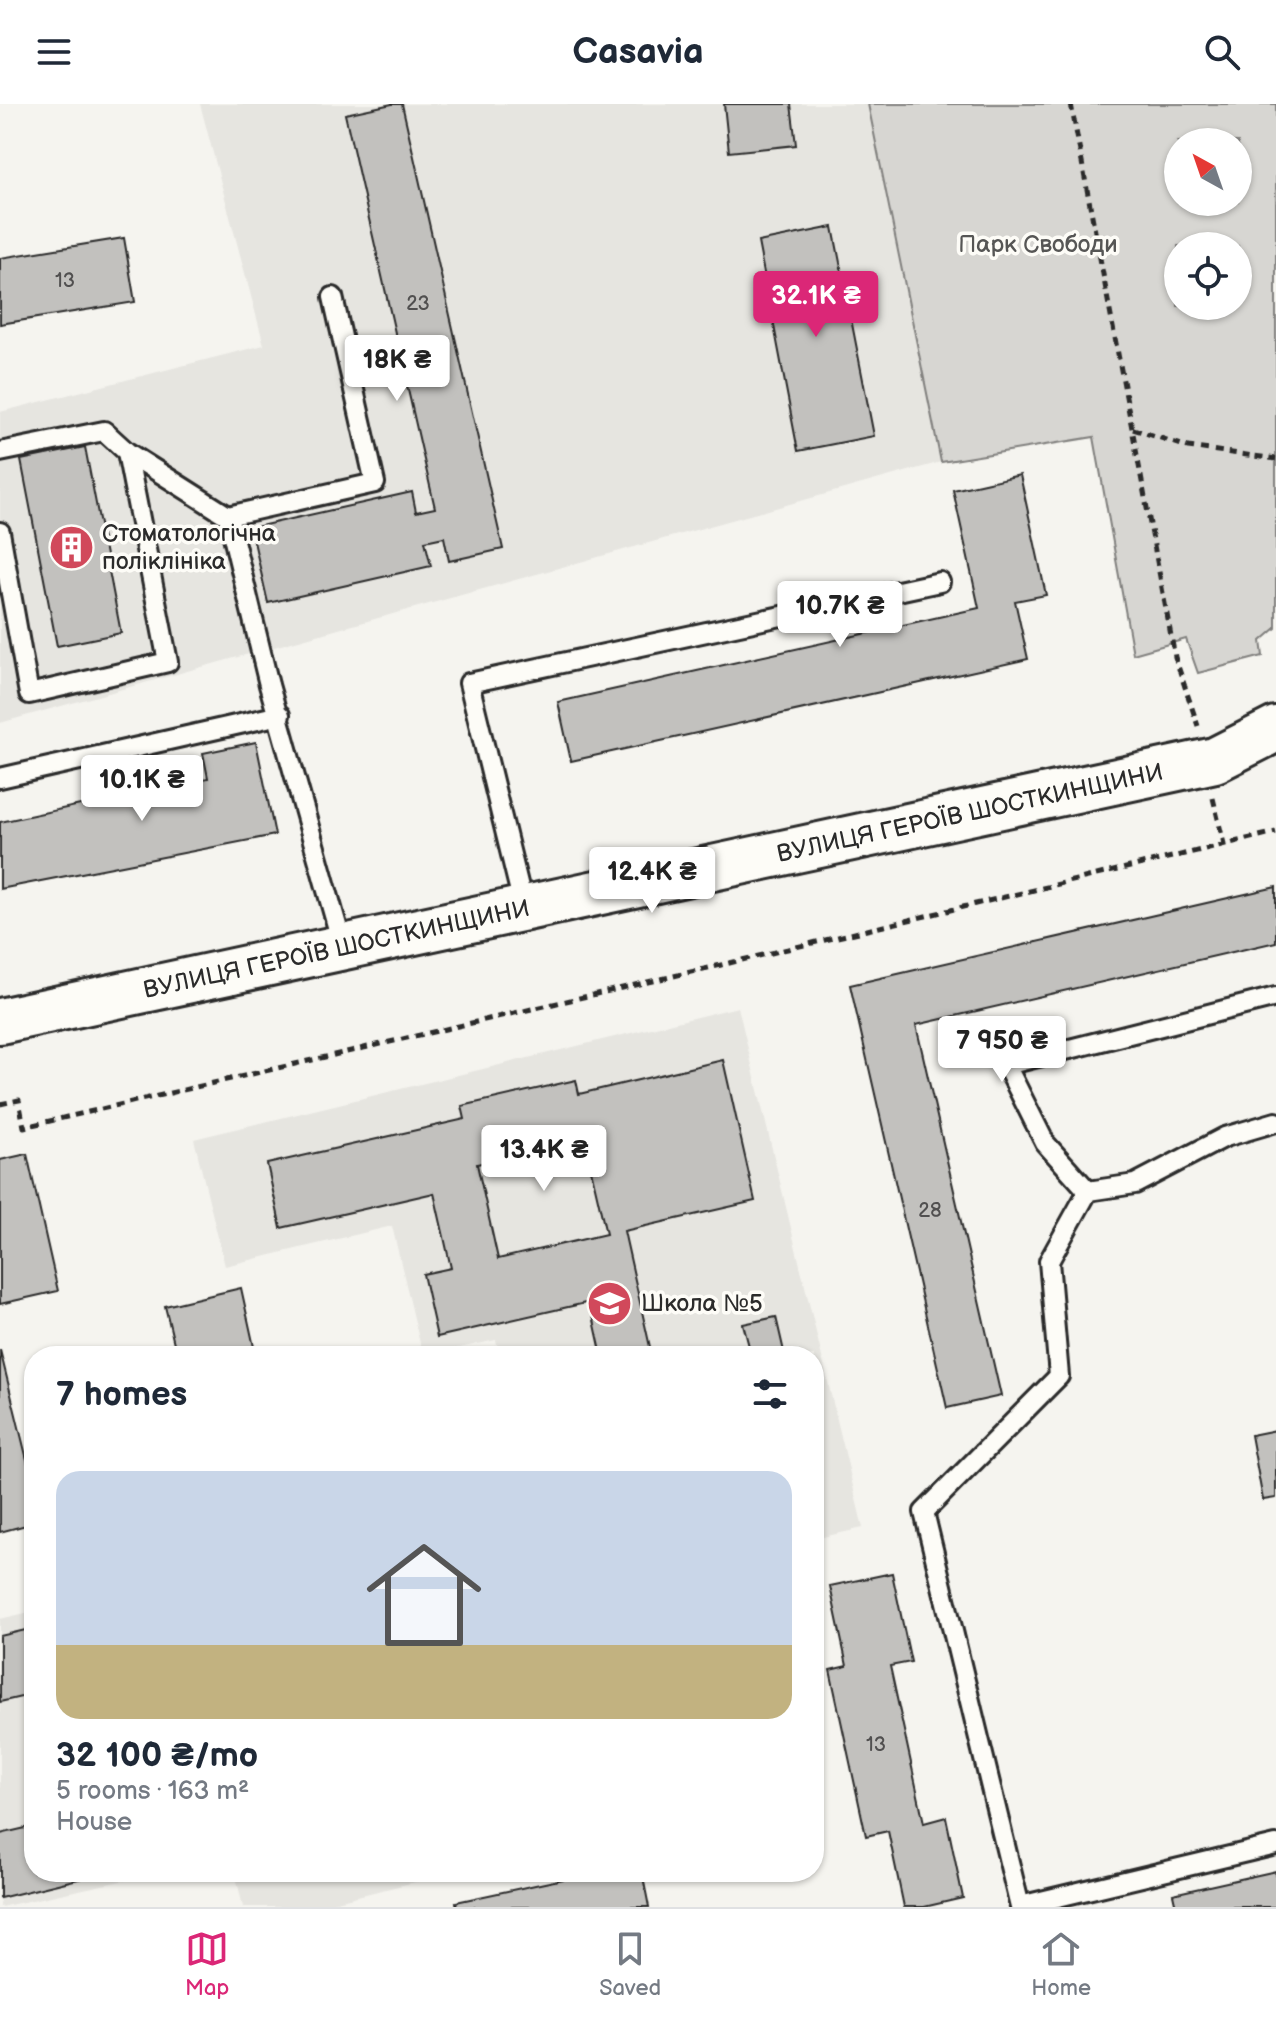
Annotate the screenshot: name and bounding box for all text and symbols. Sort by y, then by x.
icon: menu [32,30,76,74]
icon: search [1200,30,1244,74]
text: Casavia [572,31,704,74]
north arrow [1164,128,1252,216]
map controls [1164,128,1252,320]
park label: Парк Свободи [958,230,1118,259]
button: locate [1164,232,1252,320]
house number: 13 [55,269,75,293]
pin: 32.1K ₴ [742,271,890,339]
text: 32.1K ₴ [771,281,861,312]
house number: 23 [406,292,430,316]
pin: 18K ₴ [341,335,453,403]
text: 18K ₴ [363,345,431,376]
place label: Стоматологічна поліклініка [102,519,276,576]
building icon: Стоматологічна поліклініка [47,523,95,571]
pin: 10.7K ₴ [766,581,914,649]
text: 10.7K ₴ [795,591,885,622]
pin: 10.1K ₴ [68,755,216,823]
street label: ВУЛИЦЯ ГЕРОЇВ ШОСТКИНЩИНИ [774,758,1166,869]
text: 10.1K ₴ [99,765,185,796]
pin: 12.4K ₴ [578,847,726,915]
text: 12.4K ₴ [607,857,697,888]
street label: ВУЛИЦЯ ГЕРОЇВ ШОСТКИНЩИНИ [141,894,532,1005]
pin: 7 950 ₴ [928,1016,1076,1084]
text: 7 950 ₴ [956,1026,1048,1057]
pin: 13.4K ₴ [470,1125,618,1193]
text: 13.4K ₴ [499,1135,589,1166]
house number: 28 [918,1199,942,1223]
school or university icon: Школа №5 [586,1279,634,1327]
place label: Школа №5 [641,1289,763,1318]
icon: filters [748,1372,792,1416]
text: 7 homes [56,1374,187,1415]
icon: home [352,1523,496,1667]
house number: 13 [866,1733,886,1757]
text: 32 100 ₴/mo [56,1735,258,1776]
text: 5 rooms · 163 m² [56,1776,249,1807]
text: House [56,1807,132,1838]
tab: Map [185,1927,229,2002]
tab: Saved [599,1927,661,2002]
tab: Home [1031,1927,1091,2002]

